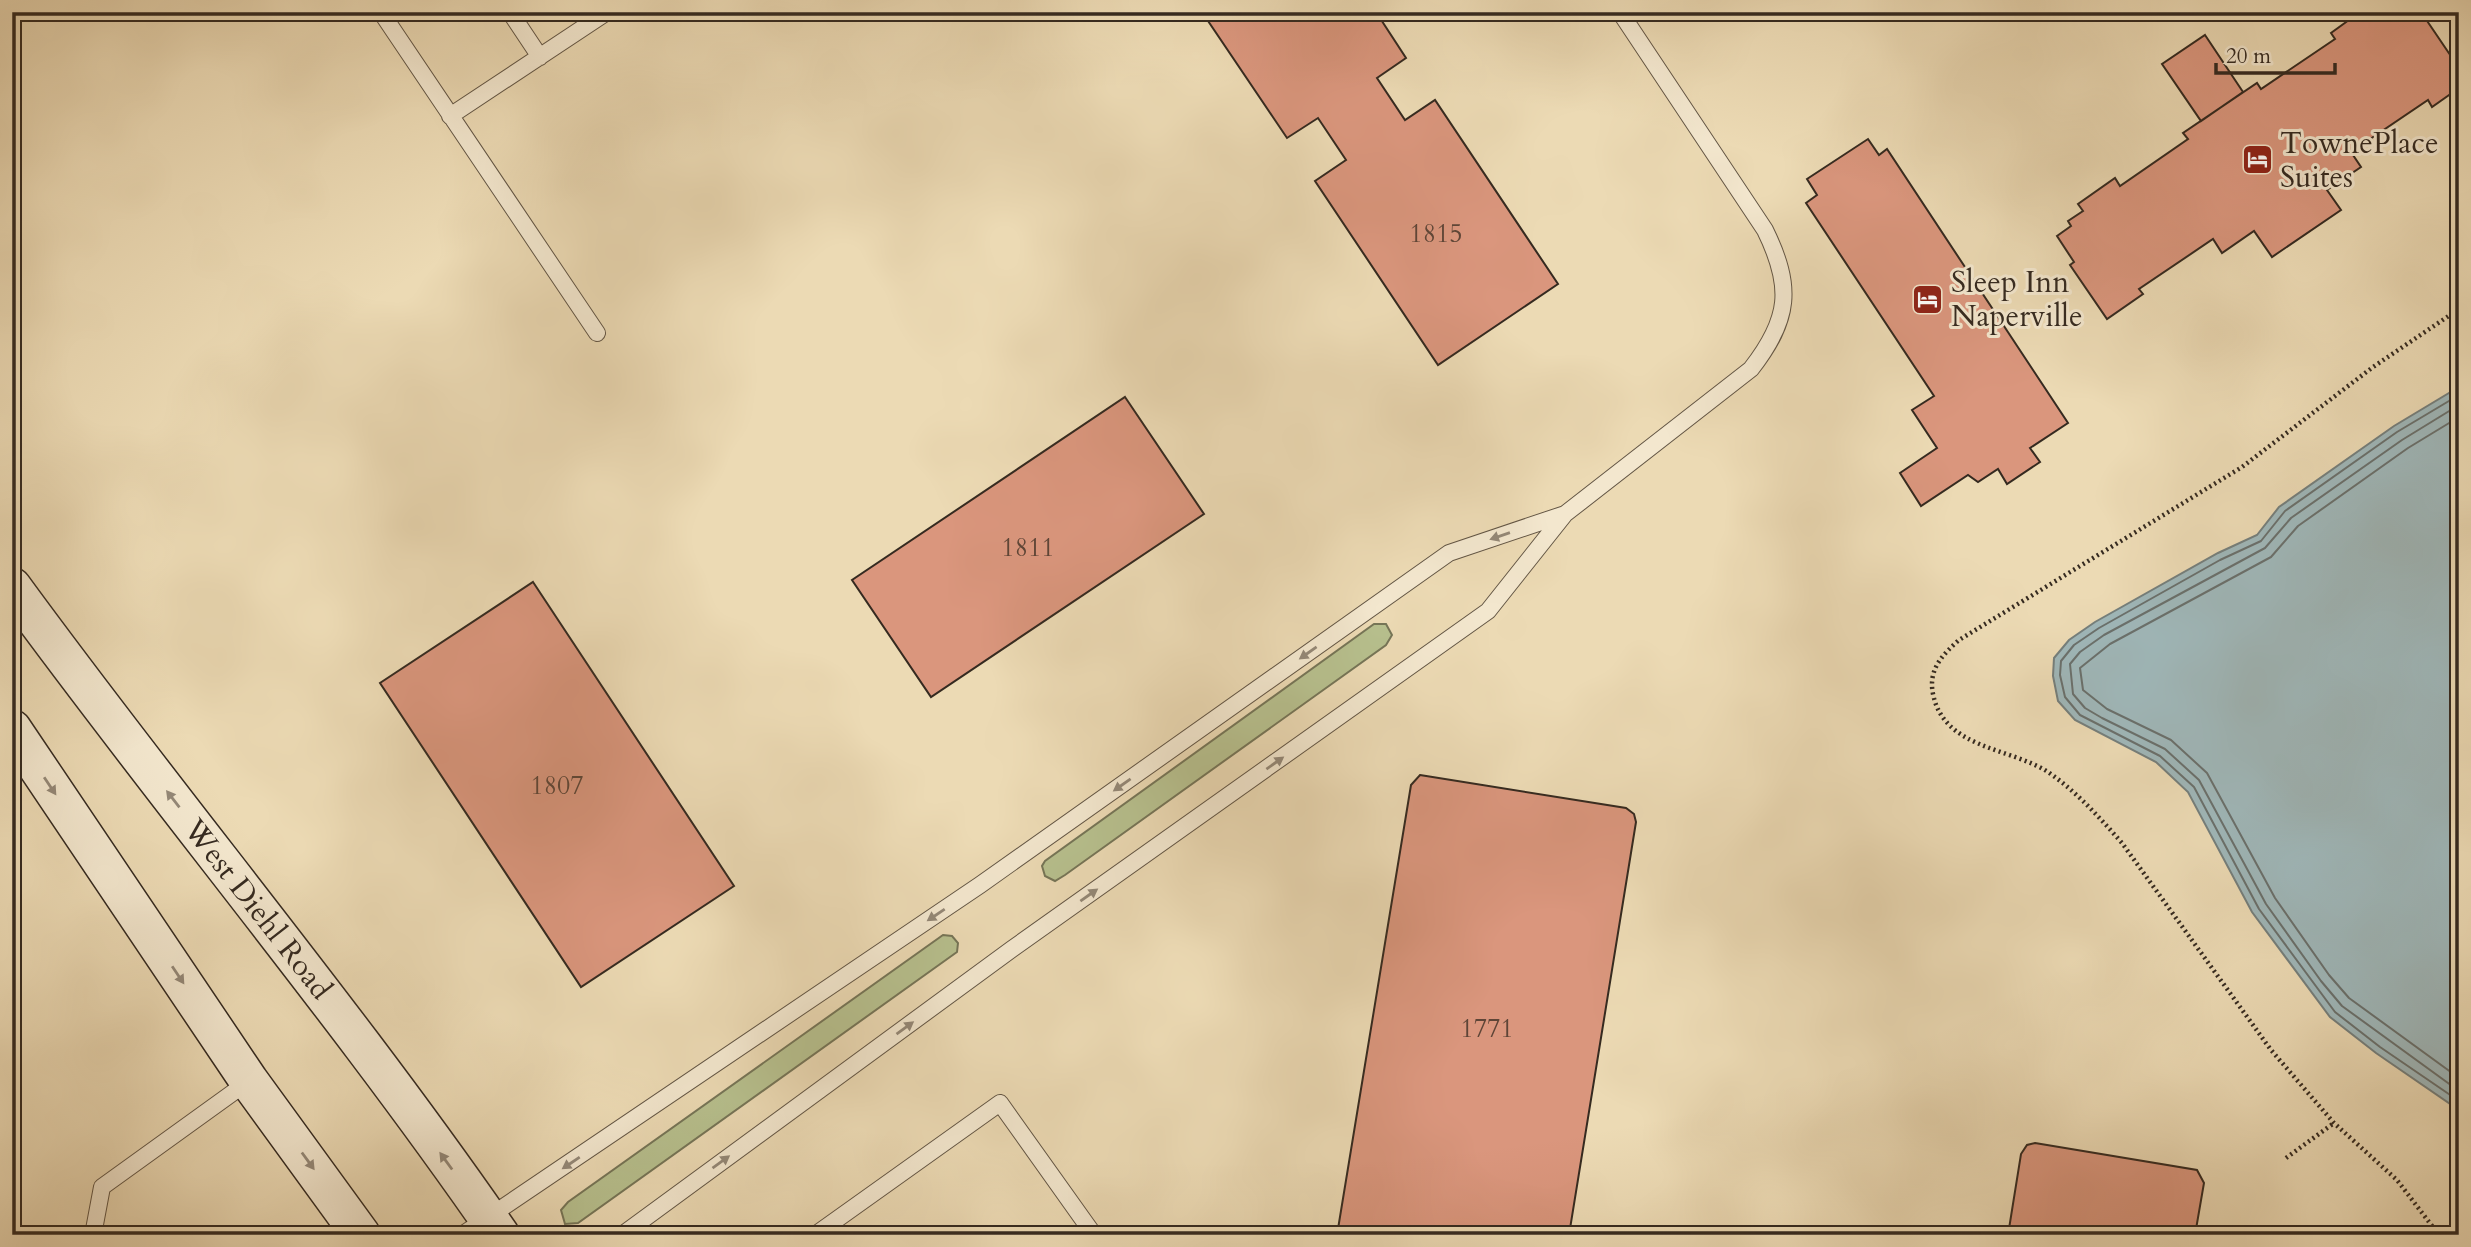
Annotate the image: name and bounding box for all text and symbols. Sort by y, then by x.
scale bar [2216,32,2334,76]
text: 20 m [2226,42,2271,71]
place label: TownePlace Suites [2280,123,2439,198]
hotel icon: TownePlace Suites [2240,143,2274,177]
house number: 1815 [1409,216,1463,251]
place label: Sleep Inn Naperville [1951,262,2083,337]
hotel icon: Sleep Inn Naperville [1911,282,1945,316]
house number: 1811 [1001,530,1055,565]
one-way arrow [1490,531,1511,542]
one-way arrow [1299,646,1317,660]
one-way arrow [1266,756,1284,770]
house number: 1807 [530,768,584,803]
one-way arrow [44,776,57,796]
one-way arrow [1113,778,1131,792]
one-way arrow [165,791,180,809]
street label: West Diehl Road [173,810,341,1008]
one-way arrow [1080,888,1098,902]
one-way arrow [926,909,946,922]
one-way arrow [171,965,184,984]
house number: 1771 [1460,1011,1514,1046]
one-way arrow [896,1021,914,1035]
one-way arrow [300,1152,314,1170]
one-way arrow [440,1152,454,1170]
one-way arrow [712,1155,730,1169]
one-way arrow [562,1156,580,1170]

